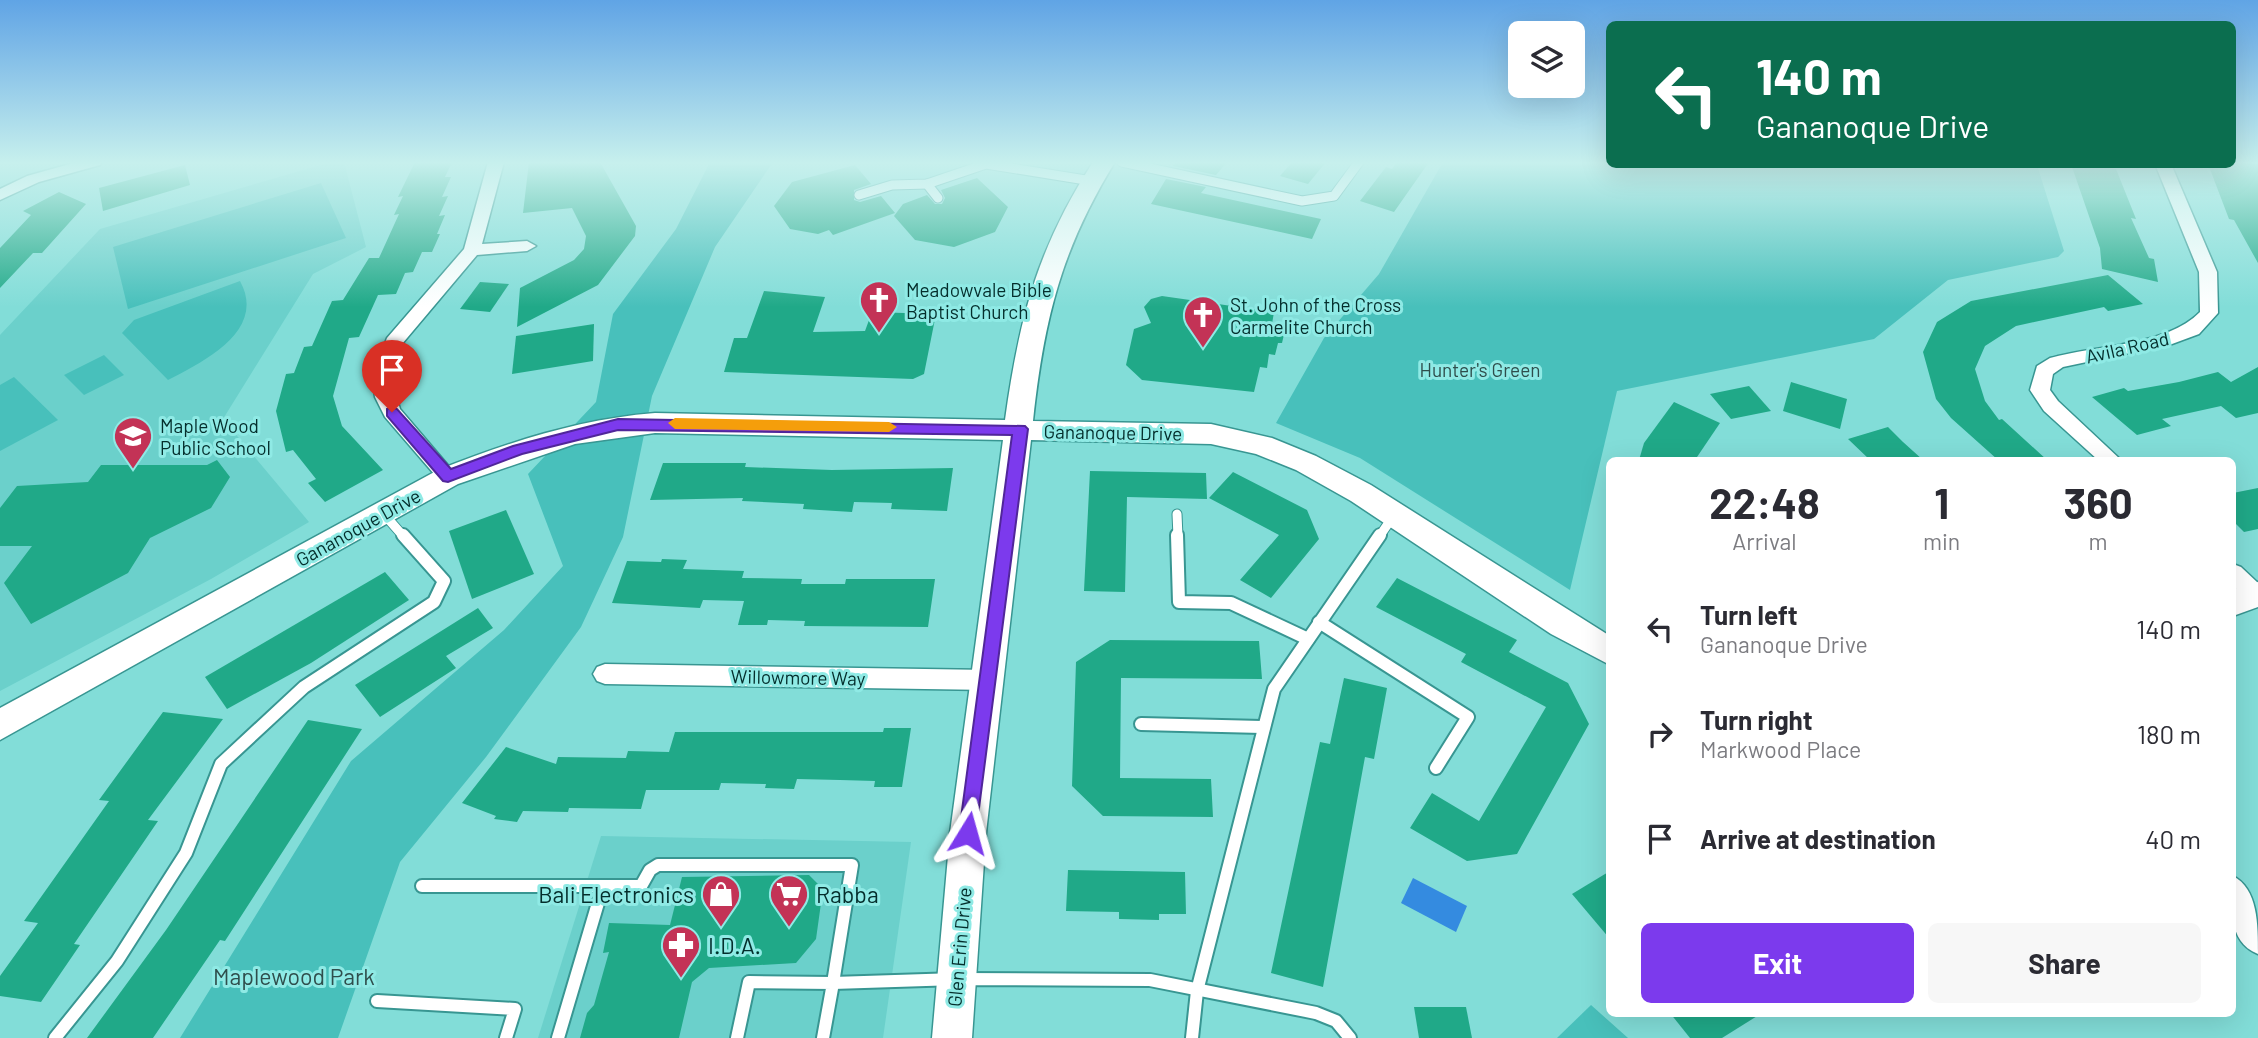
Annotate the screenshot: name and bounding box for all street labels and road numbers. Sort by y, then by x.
street label: Avila Road [2083,326,2171,368]
street label: Gananoque Drive [1044,419,1182,445]
street label: Gananoque Drive [292,483,424,571]
street label: Willowmore Way [730,664,866,690]
street label: Glen Erin Drive [942,886,976,1008]

